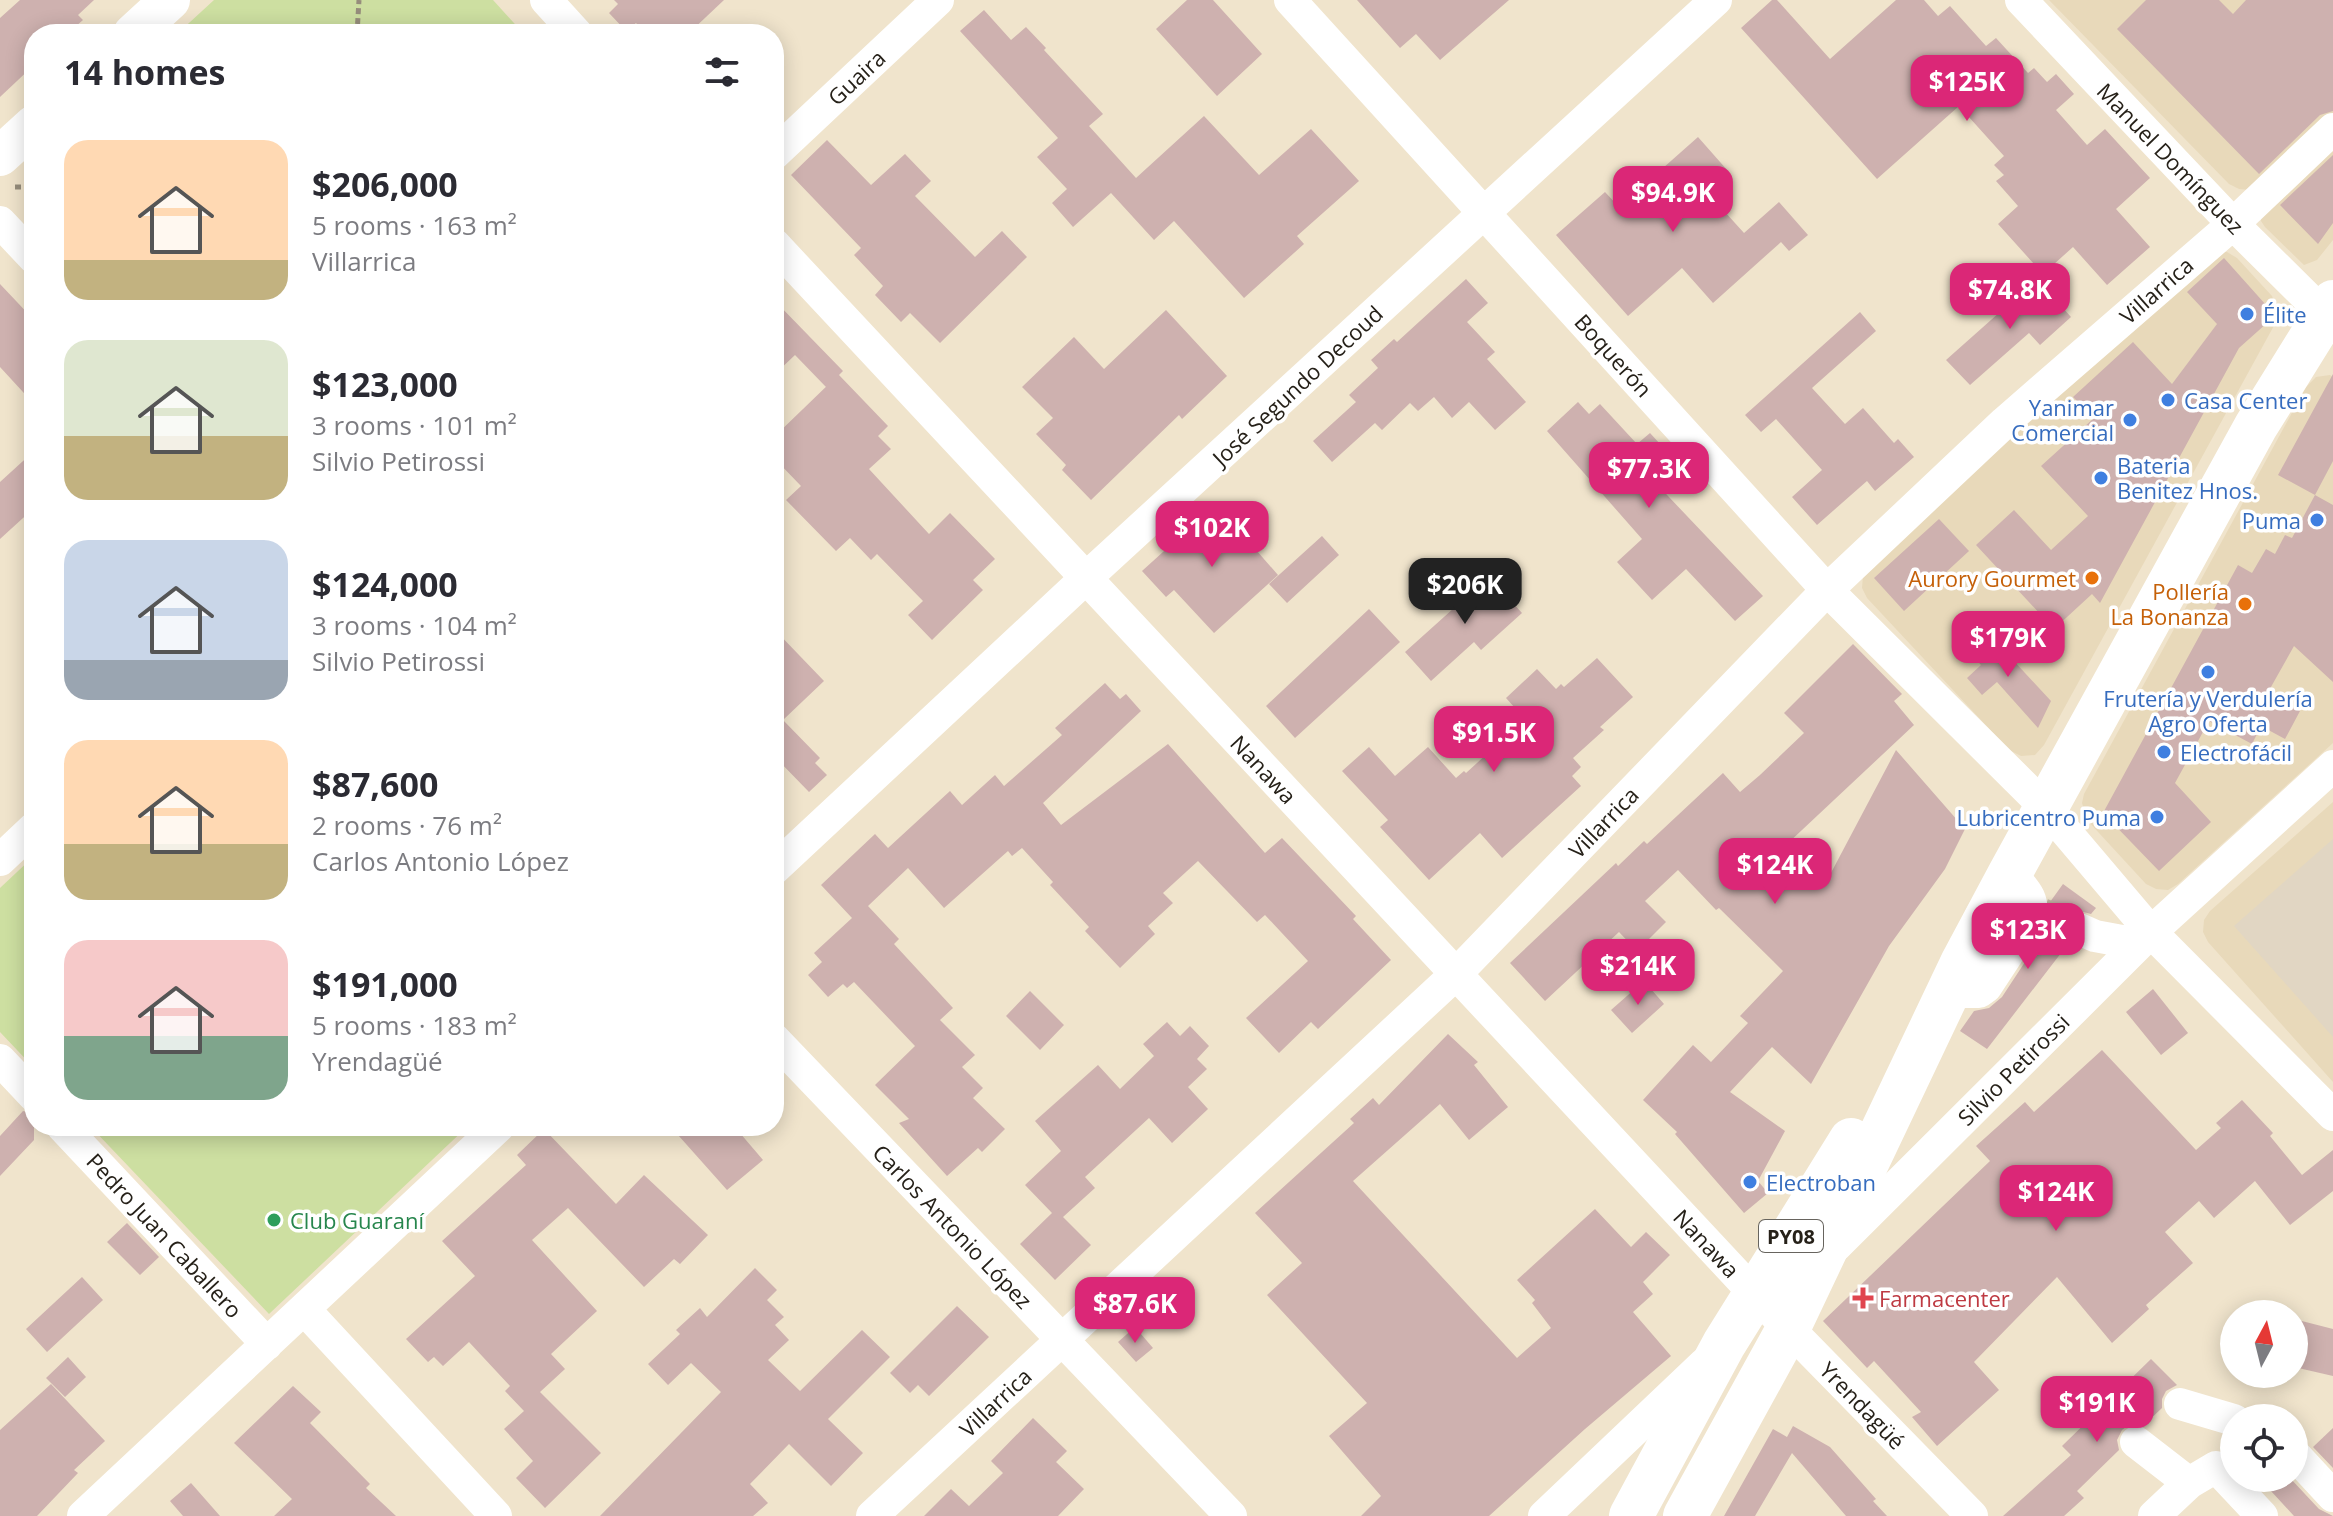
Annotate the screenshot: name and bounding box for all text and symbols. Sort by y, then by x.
street label: Guaira [821,43,891,111]
text: 14 homes [64,49,225,95]
icon: filters [700,50,744,94]
pin: $125K [1911,55,2023,123]
text: $125K [1929,63,2005,99]
street label: Manuel Domínguez [2091,76,2251,240]
text: $206,000 [312,161,458,207]
pin: $94.9K [1608,166,1738,234]
icon: home [128,172,224,268]
text: $94.9K [1631,174,1715,210]
text: 5 rooms · 163 m² [312,207,517,243]
text: Villarrica [312,243,416,279]
street label: Villarrica [2113,250,2199,330]
pin: $74.8K [1945,263,2075,331]
text: $74.8K [1968,271,2052,307]
street label: José Segundo Decoud [1204,298,1389,473]
place label: Élite [2263,299,2307,329]
marker: Élite [2238,305,2256,323]
street label: Boquerón [1569,307,1659,403]
text: $123,000 [312,361,458,407]
icon: home [128,372,224,468]
place label: Casa Center [2184,385,2307,415]
marker: Casa Center [2159,391,2177,409]
place label: Yanimar Comercial [2011,392,2114,447]
text: 3 rooms · 101 m² [312,407,517,443]
marker: Yanimar Comercial [2121,411,2139,429]
pin: $77.3K [1584,442,1714,510]
text: Silvio Petirossi [312,443,485,479]
text: $77.3K [1607,450,1691,486]
place label: Bateria Benitez Hnos. [2117,450,2258,505]
marker: Bateria Benitez Hnos. [2092,469,2110,487]
pin: $102K [1156,501,1268,569]
place label: Puma [2242,505,2301,535]
text: $102K [1174,509,1250,545]
marker: Puma [2308,511,2326,529]
pin: $206K [1409,558,1521,626]
text: $124,000 [312,561,458,607]
place label: Aurory Gourmet [1908,563,2076,593]
text: $206K [1427,566,1503,602]
marker: Aurory Gourmet [2083,569,2101,587]
icon: home [128,572,224,668]
place label: Pollería La Bonanza [2110,576,2229,631]
marker: Pollería La Bonanza [2236,595,2254,613]
text: 3 rooms · 104 m² [312,607,517,643]
pin: $179K [1952,611,2064,679]
text: $179K [1970,619,2046,655]
text: Silvio Petirossi [312,643,485,679]
marker: Frutería y Verdulería Agro Oferta [2199,663,2217,681]
place label: Frutería y Verdulería Agro Oferta [2103,683,2313,738]
pin: $91.5K [1429,706,1559,774]
text: $91.5K [1452,714,1536,750]
street label: Nanawa [1224,728,1304,810]
place label: Electrofácil [2180,737,2292,767]
marker: Electrofácil [2155,743,2173,761]
text: $87,600 [312,761,438,807]
icon: home [128,772,224,868]
street label: Villarrica [1562,780,1644,864]
place label: Lubricentro Puma [1957,802,2141,832]
text: 2 rooms · 76 m² [312,807,502,843]
marker: Lubricentro Puma [2148,808,2166,826]
pin: $124K [1719,838,1831,906]
text: Carlos Antonio López [312,843,569,879]
text: $124K [1737,846,1813,882]
pin: $123K [1972,903,2084,971]
text: $123K [1990,911,2066,947]
pin: $214K [1582,939,1694,1007]
text: $214K [1600,947,1676,983]
text: $191,000 [312,961,458,1007]
icon: home [128,972,224,1068]
text: 5 rooms · 183 m² [312,1007,517,1043]
street label: Silvio Petirossi [1951,1007,2075,1131]
text: Yrendagüé [312,1043,443,1079]
street label: Carlos Antonio López [867,1137,1039,1315]
street label: Pedro Juan Caballero [81,1146,249,1324]
pin: $124K [2000,1165,2112,1233]
place label: Electroban [1766,1167,1876,1197]
marker: Electroban [1741,1173,1759,1191]
text: $124K [2018,1173,2094,1209]
street label: Nanawa [1667,1202,1747,1284]
place label: Club Guaraní [290,1205,424,1235]
marker: Club Guaraní [265,1211,283,1229]
road number: PY08 [1759,1220,1823,1252]
pin: $87.6K [1070,1277,1200,1345]
place label: Farmacenter [1879,1283,2010,1313]
text: $87.6K [1093,1285,1177,1321]
marker: Farmacenter [1854,1289,1872,1307]
north arrow [2220,1300,2308,1388]
map controls [2220,1300,2308,1492]
street label: Yrendagüé [1814,1355,1912,1455]
street label: Villarrica [952,1361,1038,1443]
pin: $191K [2041,1376,2153,1444]
text: $191K [2059,1384,2135,1420]
button: locate [2220,1404,2308,1492]

